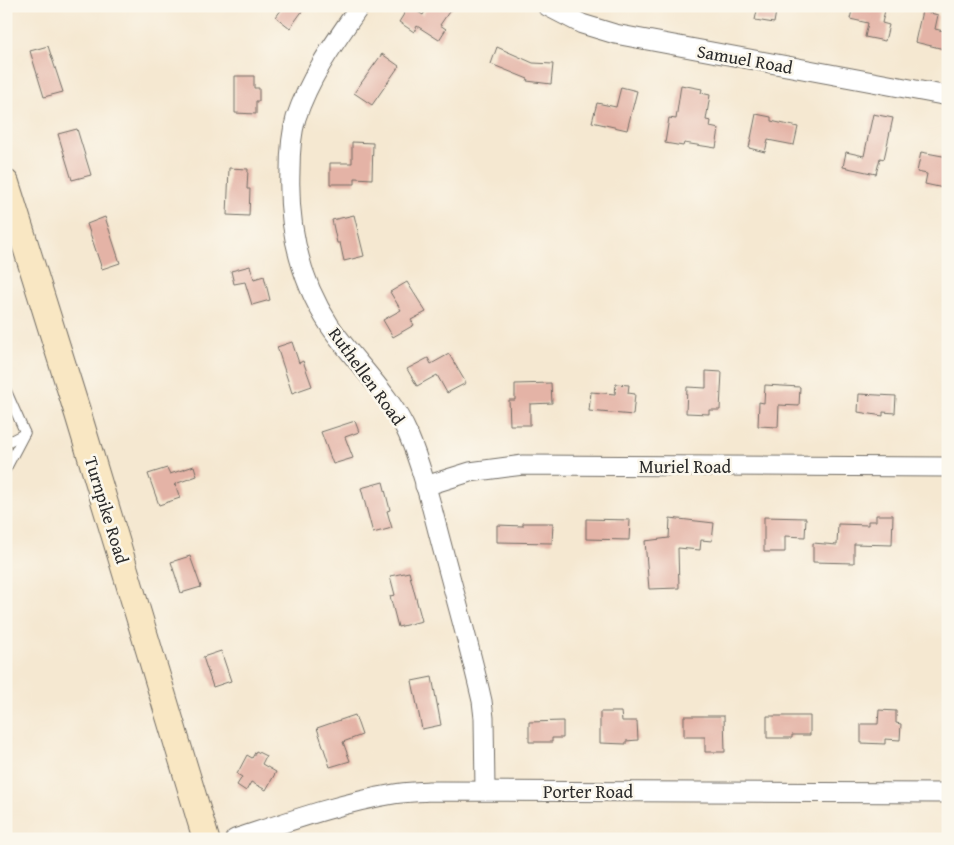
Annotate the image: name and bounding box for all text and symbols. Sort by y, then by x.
street label: Samuel Road [695,37,795,81]
street label: Ruthellen Road [322,321,412,431]
street label: Turnpike Road [78,453,136,567]
street label: Muriel Road [639,453,731,480]
street label: Porter Road [543,778,633,805]

